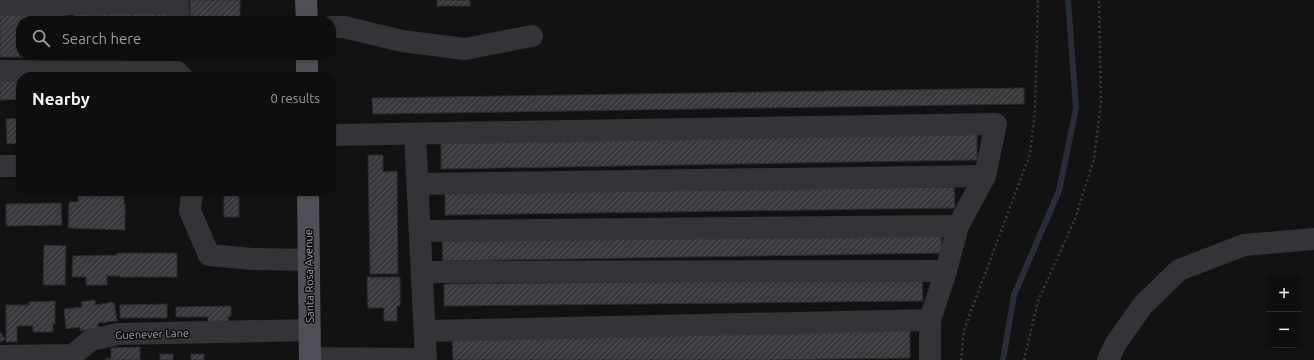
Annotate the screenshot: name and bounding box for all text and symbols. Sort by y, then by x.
search box [16,16,336,60]
icon: search [30,27,52,49]
text: Search here [62,30,141,47]
text: Nearby [32,89,90,108]
text: 0 results [270,91,320,105]
street label: Santa Rosa Avenue [302,229,316,323]
map controls [1266,276,1302,348]
button: + [1266,276,1302,312]
button: − [1266,312,1302,348]
street label: Guenever Lane [115,327,189,341]

